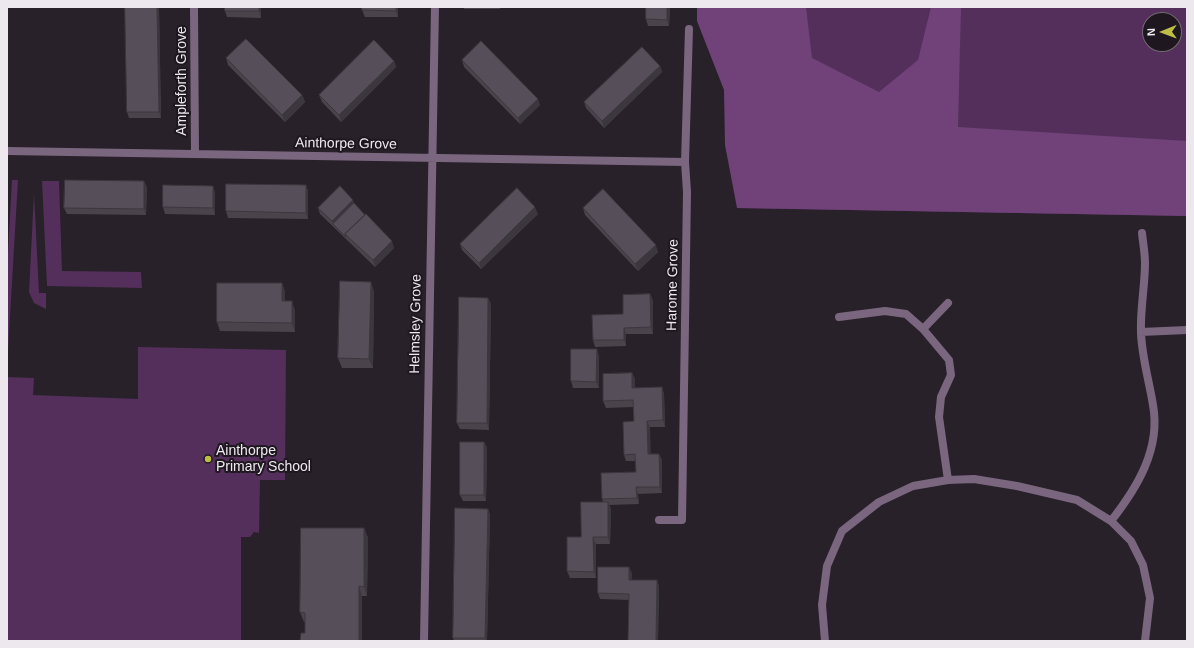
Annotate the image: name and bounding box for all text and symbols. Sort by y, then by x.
north arrow [1142,12,1182,52]
street label: Ampleforth Grove [174,26,190,136]
text: N [1145,28,1157,36]
street label: Ainthorpe Grove [295,135,397,153]
street label: Harome Grove [664,239,682,331]
street label: Helmsley Grove [407,274,425,374]
place label: Ainthorpe Primary School [216,443,311,476]
marker: Ainthorpe Primary School [203,454,213,464]

